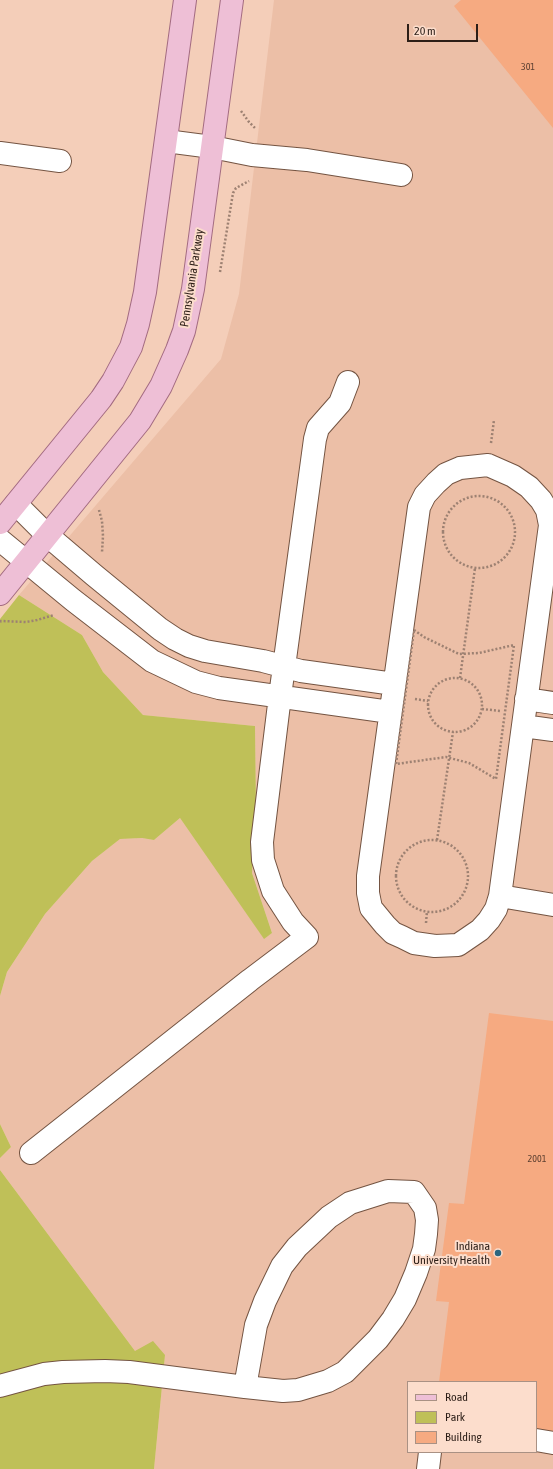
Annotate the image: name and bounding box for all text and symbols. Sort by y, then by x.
scale bar [409,16,480,42]
text: 20 m [414,24,436,38]
house number: 301 [521,61,535,73]
street label: Pennsylvania Parkway [177,228,207,328]
house number: 2001 [528,1153,546,1165]
place label: Indiana University Health [413,1239,490,1267]
marker: Indiana University Health [493,1248,503,1258]
legend [407,1381,537,1453]
text: Road [445,1390,468,1404]
text: Park [445,1410,465,1424]
text: Building [445,1430,482,1444]

